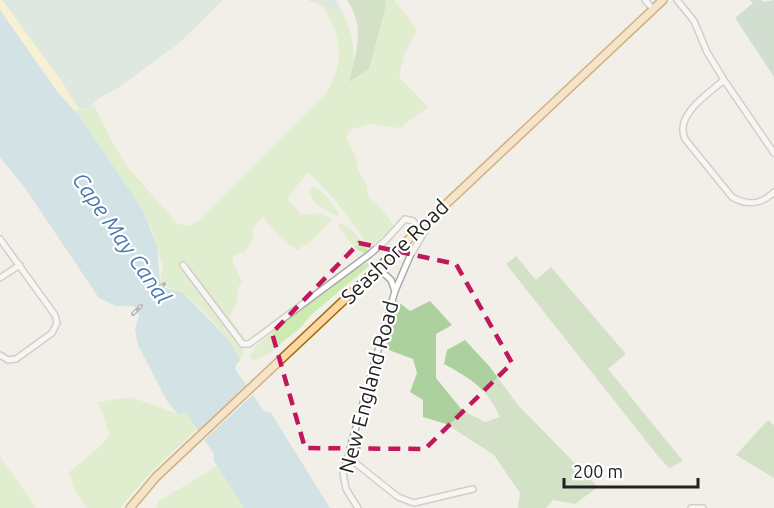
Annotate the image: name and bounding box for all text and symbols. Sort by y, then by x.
water label: Cape May Canal [68,167,177,308]
street label: Seashore Road [336,194,453,308]
street label: New England Road [333,298,403,476]
scale bar [564,451,698,489]
text: 200 m [573,461,623,481]

